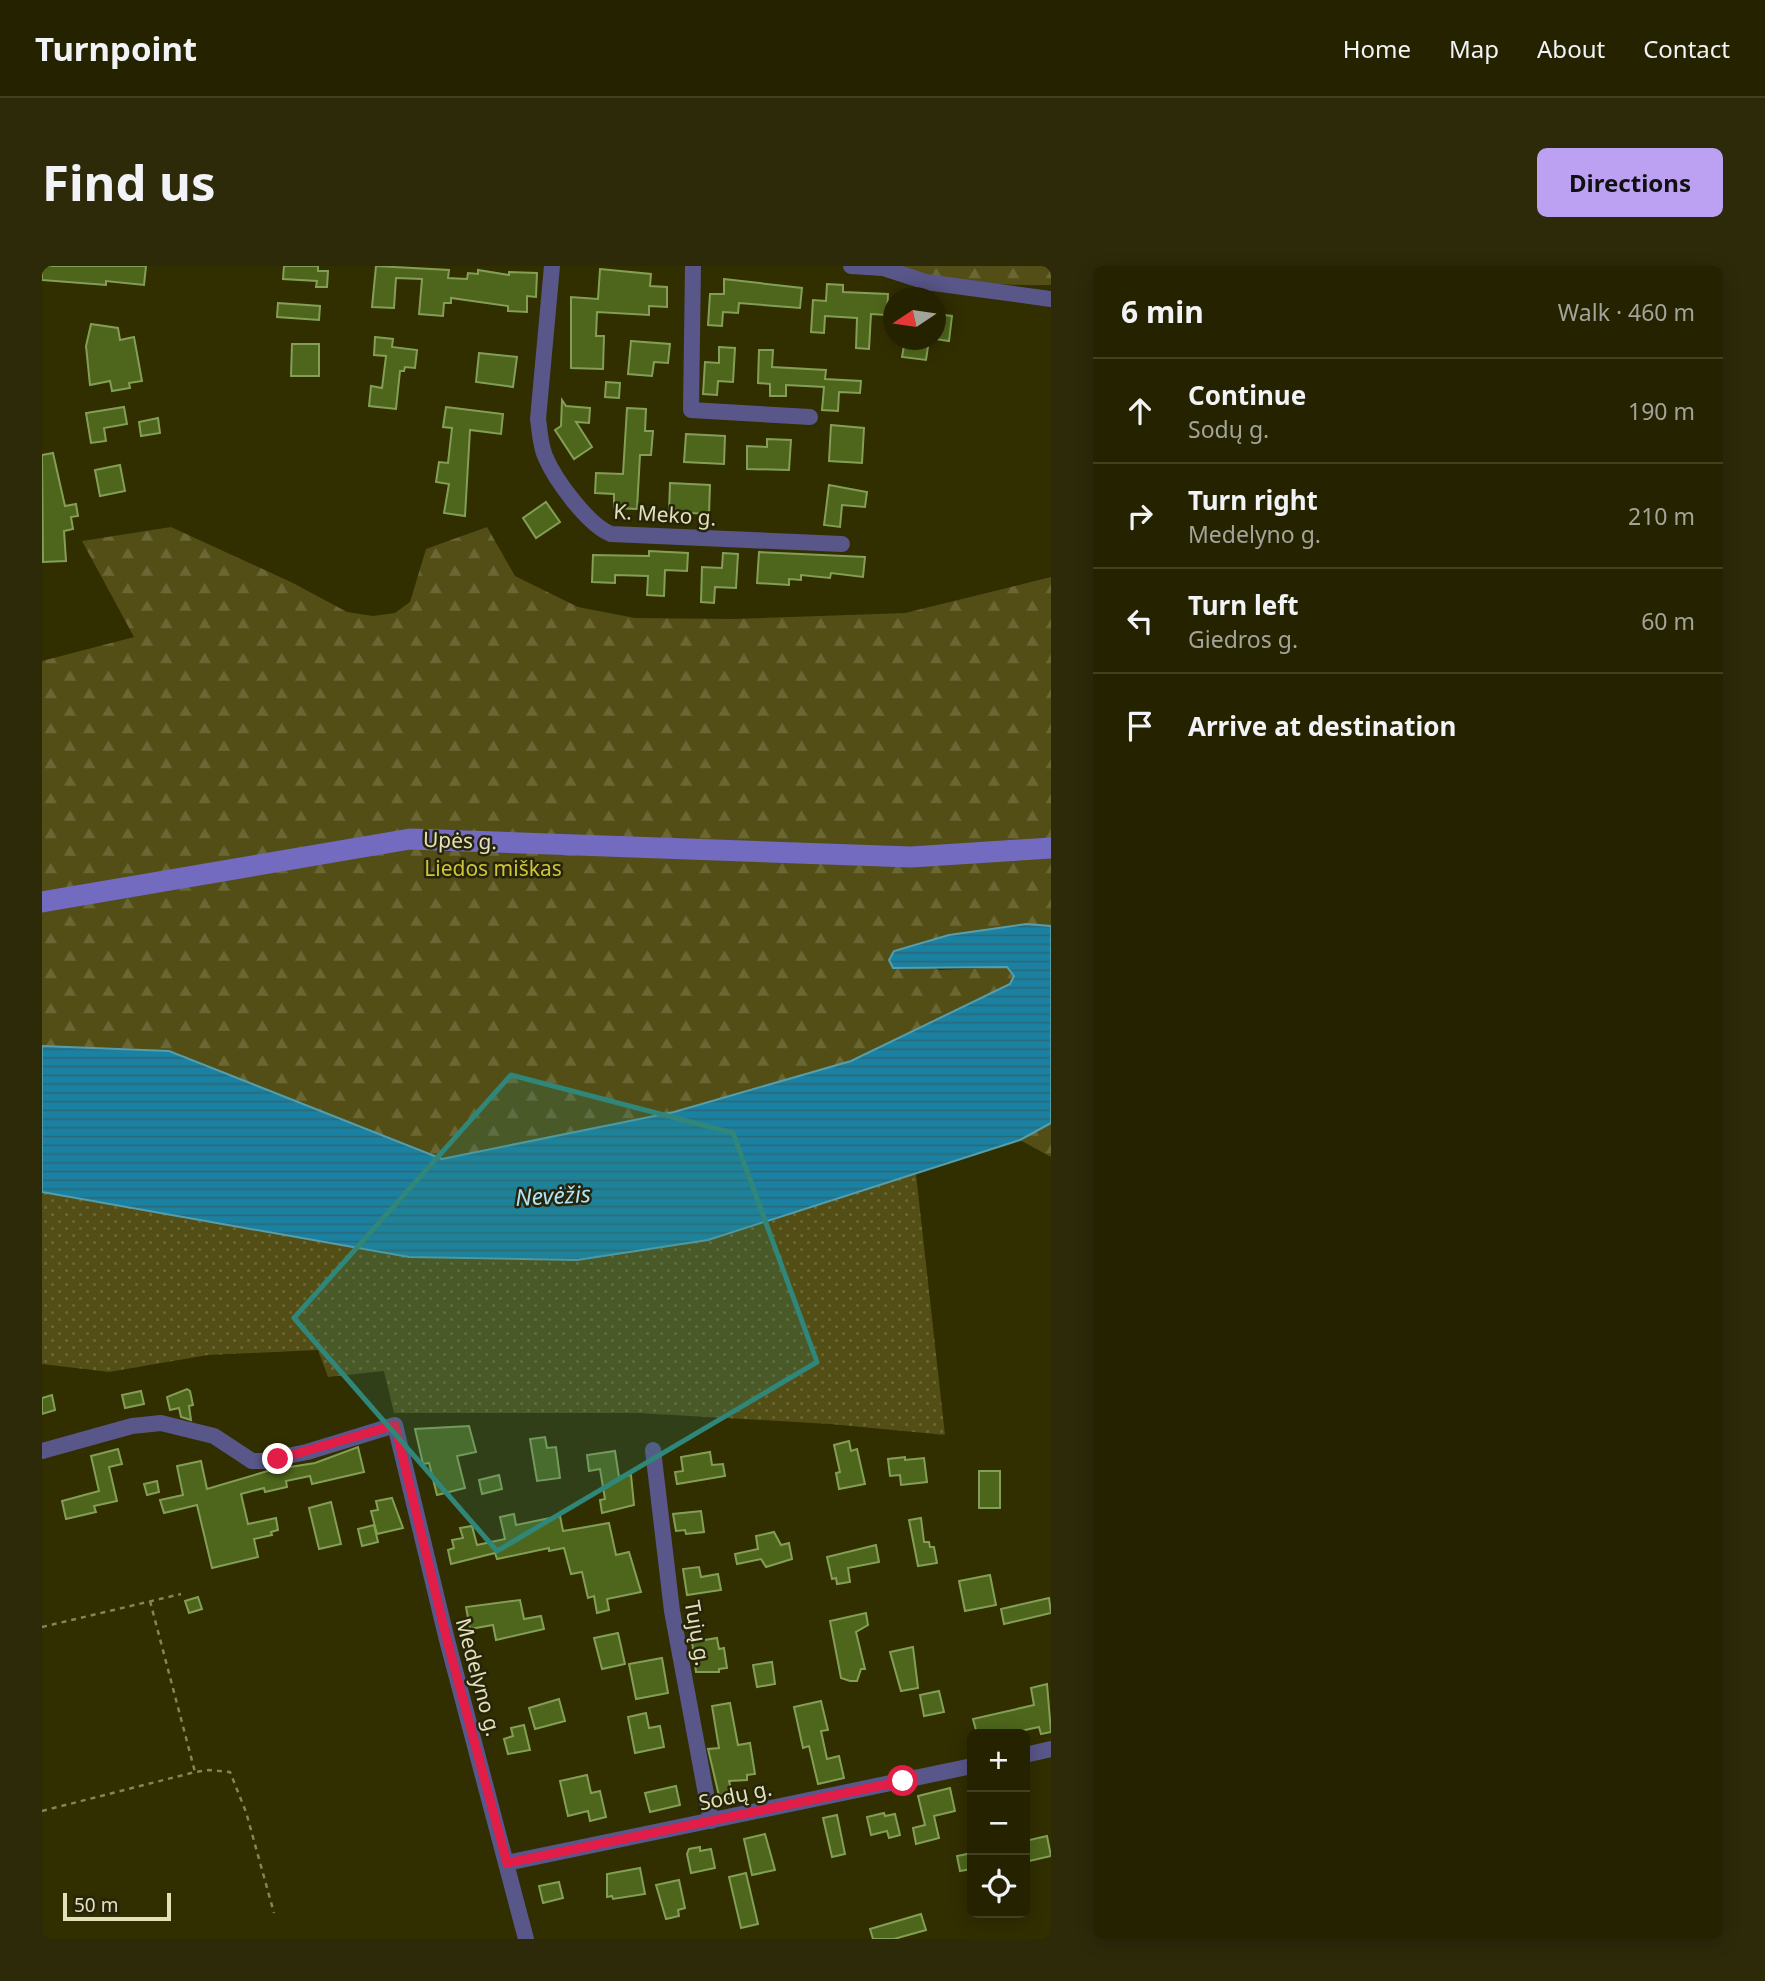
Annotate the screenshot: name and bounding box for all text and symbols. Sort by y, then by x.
text: Turnpoint [35,26,197,71]
text: Home [1343,32,1411,65]
text: Map [1449,32,1499,65]
text: About [1537,32,1605,65]
text: Contact [1643,32,1730,65]
button: Directions [1537,148,1723,217]
text: Find us [42,149,216,215]
north arrow [883,287,946,350]
text: 6 min [1121,291,1204,332]
text: Walk · 460 m [1558,296,1695,328]
text: Continue [1188,377,1306,413]
icon: ahead [1121,392,1159,430]
text: 190 m [1628,395,1695,427]
text: Sodų g. [1188,413,1269,445]
text: Turn right [1188,482,1318,518]
street label: K. Meko g. [613,496,717,532]
icon: right [1121,497,1159,535]
text: 210 m [1628,500,1695,532]
text: Medelyno g. [1188,518,1321,550]
text: Turn left [1188,587,1299,623]
icon: left [1121,602,1159,640]
text: 60 m [1641,605,1695,637]
text: Giedros g. [1188,623,1298,655]
icon: arrive [1121,707,1159,745]
text: Arrive at destination [1188,708,1457,744]
street label: Upės g. [422,825,498,855]
park label: Liedos miškas [424,854,562,882]
water label: Nevėžis [515,1177,592,1213]
route end [262,1443,293,1474]
street label: Tujų g. [678,1598,718,1668]
street label: Medelyno g. [450,1615,508,1739]
map controls [967,1729,1030,1918]
button: + [967,1729,1030,1792]
route start [887,1765,918,1796]
street label: Sodų g. [696,1774,774,1816]
button: − [967,1792,1030,1855]
button: locate [967,1855,1030,1918]
scale bar [63,1890,172,1922]
text: 50 m [74,1892,118,1918]

